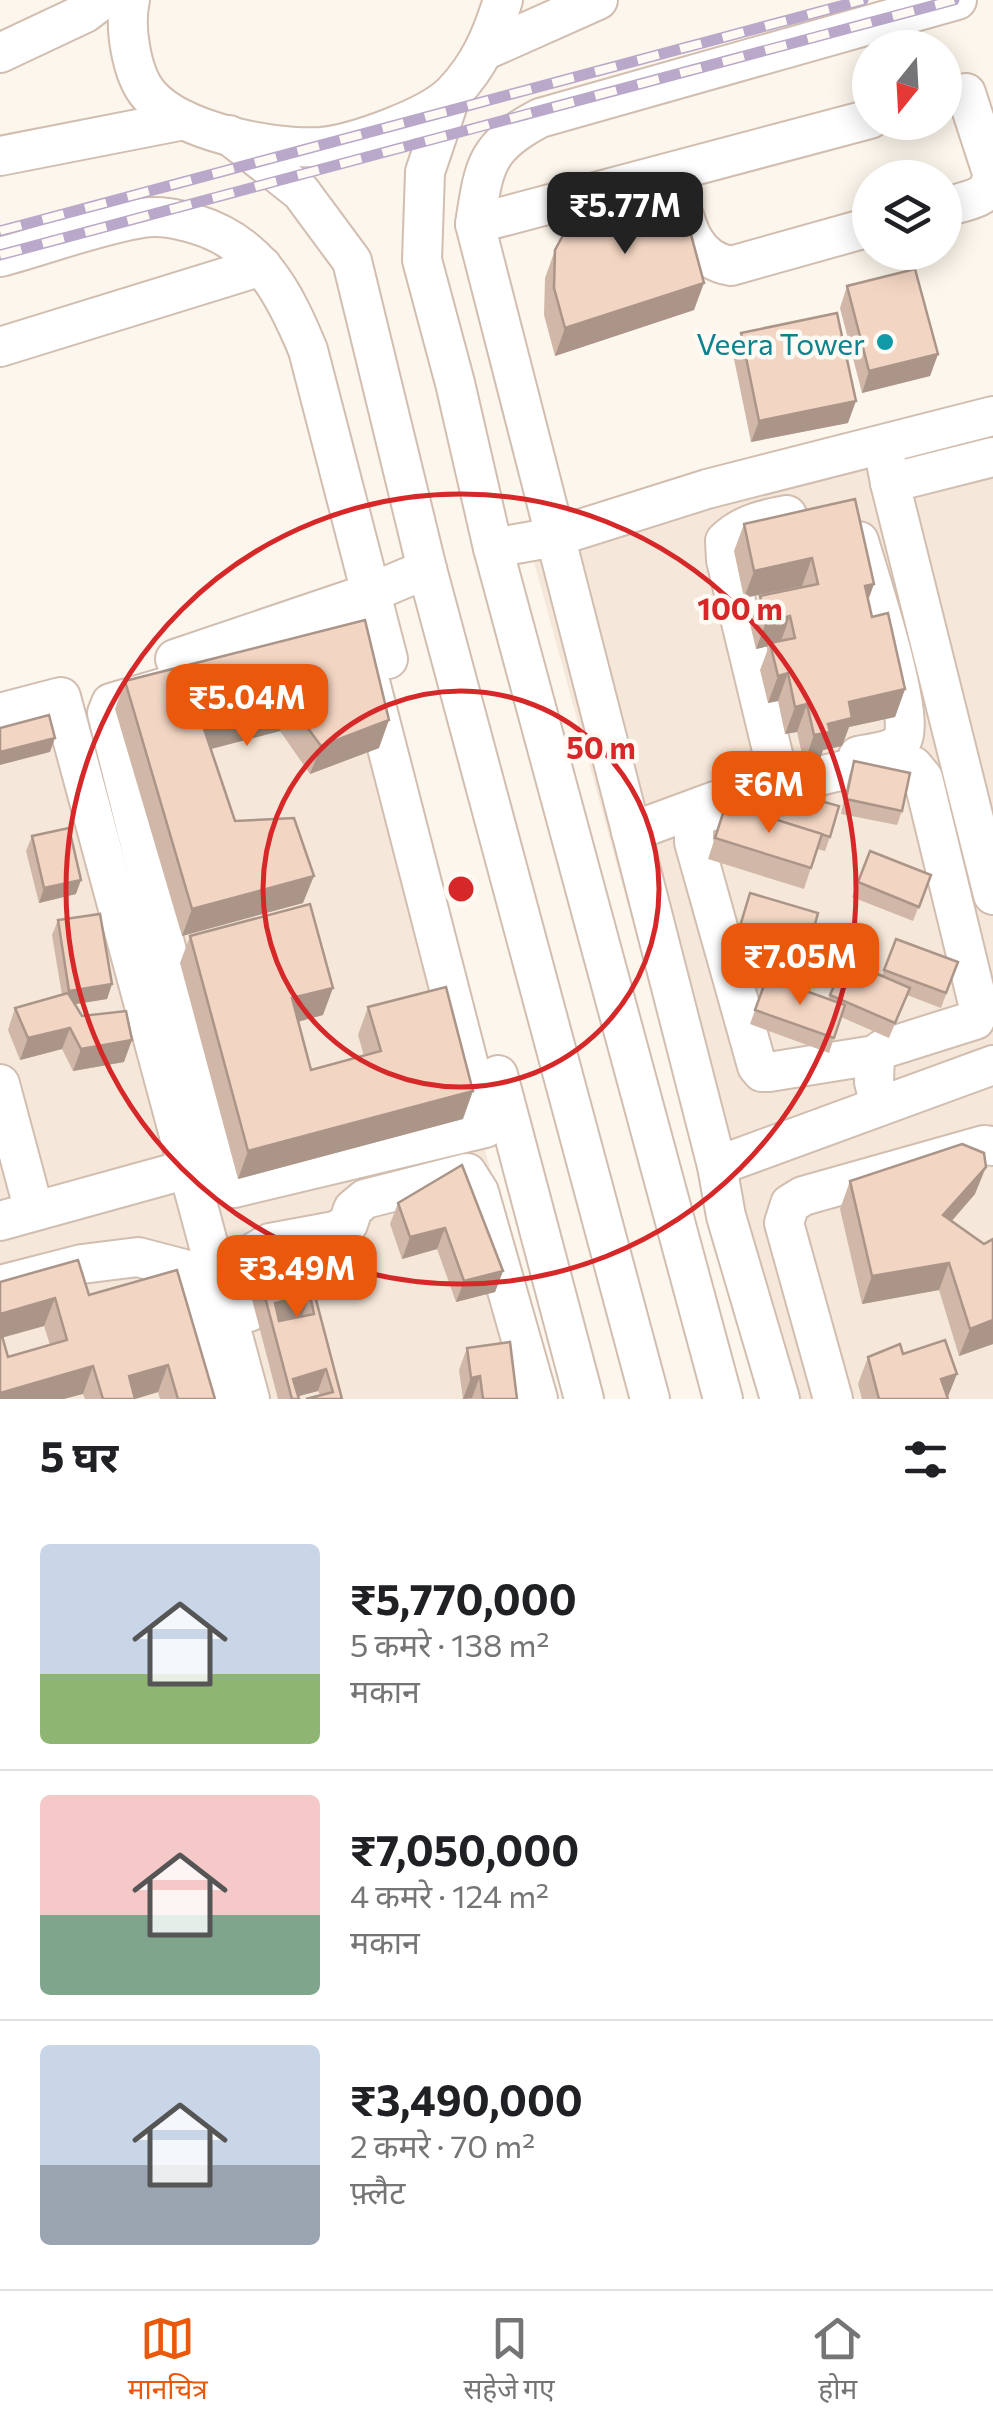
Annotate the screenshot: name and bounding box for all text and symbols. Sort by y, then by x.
north arrow [852,30,962,140]
map controls [852,30,962,270]
button: layers [852,160,962,270]
pin: ₹5.77M [544,172,706,257]
text: ₹5.77M [569,184,681,224]
place label: Veera Tower [696,324,865,361]
marker: Veera Tower [874,331,896,353]
text: 100 m [697,589,783,626]
pin: ₹5.04M [166,664,328,749]
text: ₹5.04M [188,676,306,716]
text: 50 m [566,728,636,765]
pin: ₹6M [721,751,817,836]
text: ₹6M [734,763,804,803]
centre of rings [443,871,479,907]
pin: ₹7.05M [719,923,881,1008]
text: ₹7.05M [743,935,857,975]
pin: ₹3.49M [216,1235,378,1320]
text: ₹3.49M [239,1247,355,1287]
text: 5 घर [40,1429,118,1481]
icon: filters [898,1432,953,1487]
text: ₹5,770,000 [350,1572,577,1624]
icon: home [120,1584,240,1704]
text: 5 कमरे · 138 m² [350,1624,549,1664]
text: मकान [350,1670,420,1710]
text: ₹7,050,000 [350,1823,579,1875]
icon: home [120,1835,240,1955]
text: 4 कमरे · 124 m² [350,1875,549,1915]
text: मकान [350,1921,420,1961]
text: ₹3,490,000 [350,2073,583,2125]
icon: home [120,2085,240,2205]
text: 2 कमरे · 70 m² [350,2125,535,2165]
text: फ़्लैट [350,2171,405,2211]
tab: मानचित्र [128,2311,208,2410]
tab: सहेजे गए [463,2311,555,2410]
tab: होम [810,2311,865,2410]

